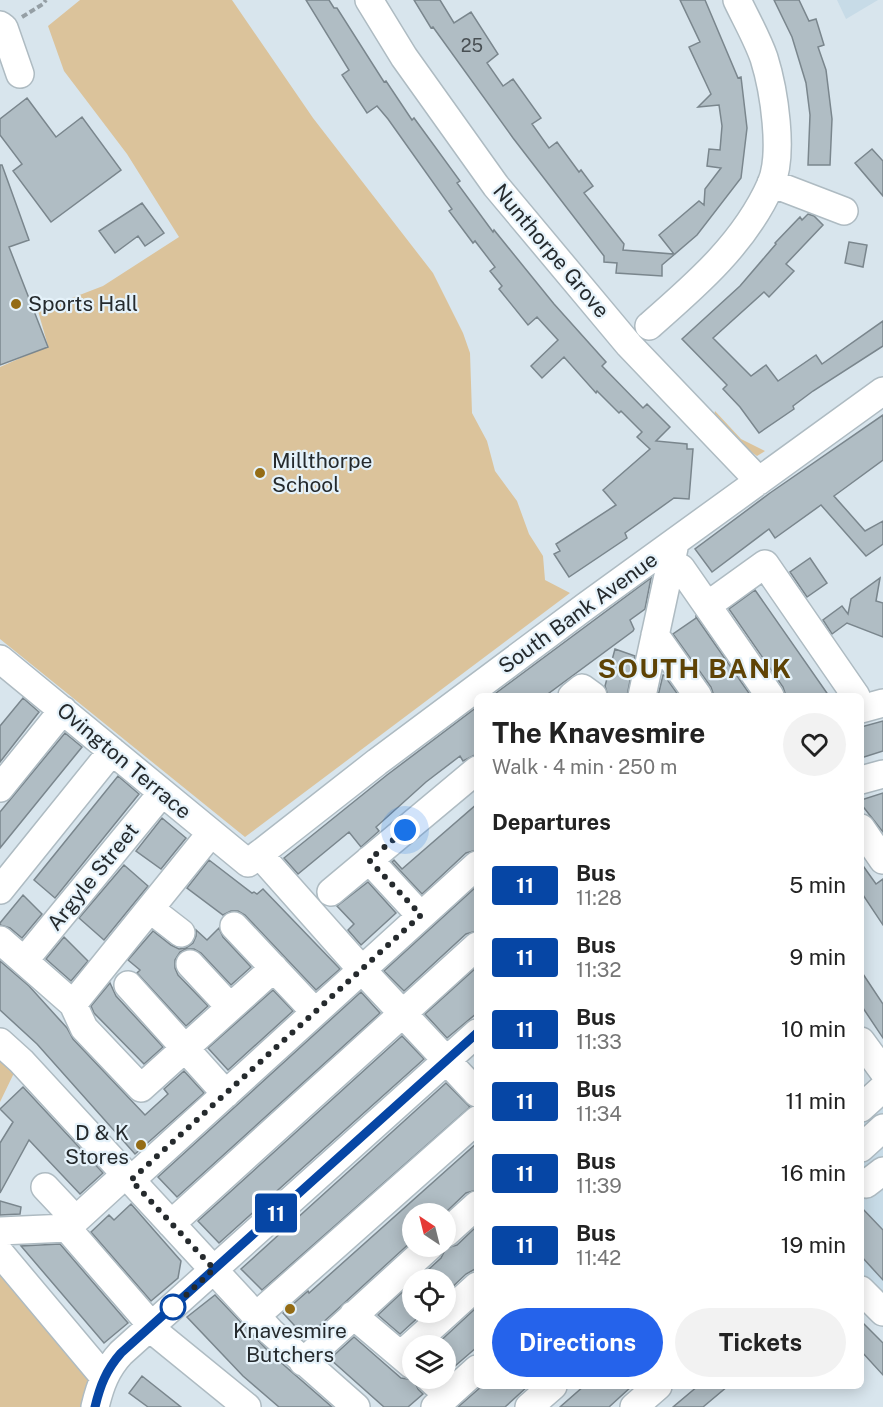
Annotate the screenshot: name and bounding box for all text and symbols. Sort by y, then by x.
house number: 25 [461,35,483,56]
street label: Nunthorpe Grove [488,179,615,323]
place label: Sports Hall [28,291,138,316]
marker: Sports Hall [9,297,23,311]
place label: Millthorpe School [272,448,372,497]
marker: Millthorpe School [253,466,267,480]
street label: South Bank Avenue [493,547,662,679]
district label: SOUTH BANK [597,652,793,684]
street label: Ovington Terrace [52,697,196,824]
button: heart [783,713,846,776]
text: The Knavesmire [492,716,705,749]
text: Walk · 4 min · 250 m [492,755,677,779]
text: Departures [492,809,611,835]
your location [390,815,420,845]
street label: Argyle Street [42,818,144,936]
text: Bus [576,860,616,886]
text: 5 min [789,872,846,898]
text: 11 [516,873,534,898]
text: 11:28 [576,886,622,910]
text: Bus [576,932,616,958]
text: 9 min [790,944,846,970]
text: 11 [516,945,534,970]
text: 11:32 [576,958,621,982]
text: Bus [576,1004,616,1030]
text: 10 min [781,1016,846,1042]
text: 11 [516,1017,534,1042]
text: 11:33 [576,1030,622,1054]
text: Bus [576,1076,616,1102]
text: 11 min [785,1088,846,1114]
text: 11 [516,1089,534,1114]
text: 11:34 [576,1102,622,1126]
place label: D & K Stores [65,1120,129,1169]
marker: D & K Stores [134,1138,148,1152]
text: Bus [576,1148,616,1174]
text: 16 min [781,1160,846,1186]
text: 11 [516,1161,534,1186]
text: 11:39 [576,1174,622,1198]
line badge: 11 [249,1194,303,1232]
text: 11 [267,1201,285,1226]
north arrow [402,1203,456,1257]
map controls [402,1203,456,1389]
text: Bus [576,1220,616,1246]
text: 19 min [781,1232,846,1258]
text: 11 [516,1233,534,1258]
text: 11:42 [576,1246,621,1270]
button: locate [402,1269,456,1323]
unlabelled marker [160,1294,186,1320]
marker: Knavesmire Butchers [283,1302,297,1316]
button: Directions [492,1308,663,1377]
button: Tickets [675,1308,846,1377]
place label: Knavesmire Butchers [233,1318,347,1367]
button: layers [402,1335,456,1389]

